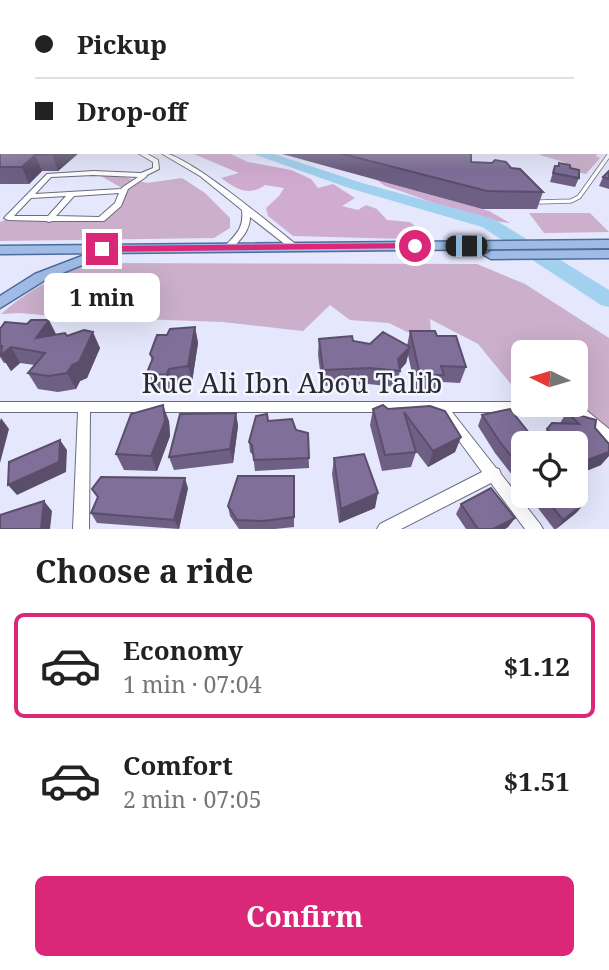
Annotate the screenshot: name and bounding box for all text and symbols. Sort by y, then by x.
text: Pickup [77,26,167,62]
text: Drop-off [77,93,187,129]
route start [399,230,431,262]
route end [86,233,118,265]
car [446,236,488,257]
callout: 1 min [44,274,160,322]
text: 1 min [69,281,135,313]
north arrow [511,340,588,416]
map controls [511,340,588,508]
street label: Rue Ali Ibn Abou Talib [142,363,442,401]
button: locate [511,431,588,508]
text: Choose a ride [35,549,254,592]
text: Economy [123,632,243,668]
icon: car [39,634,102,697]
text: $1.12 [504,648,570,684]
text: 1 min · 07:04 [123,668,261,700]
text: Comfort [123,747,233,783]
icon: car [39,749,102,812]
text: $1.51 [504,763,570,799]
text: 2 min · 07:05 [123,783,261,815]
button: Confirm [35,876,574,956]

